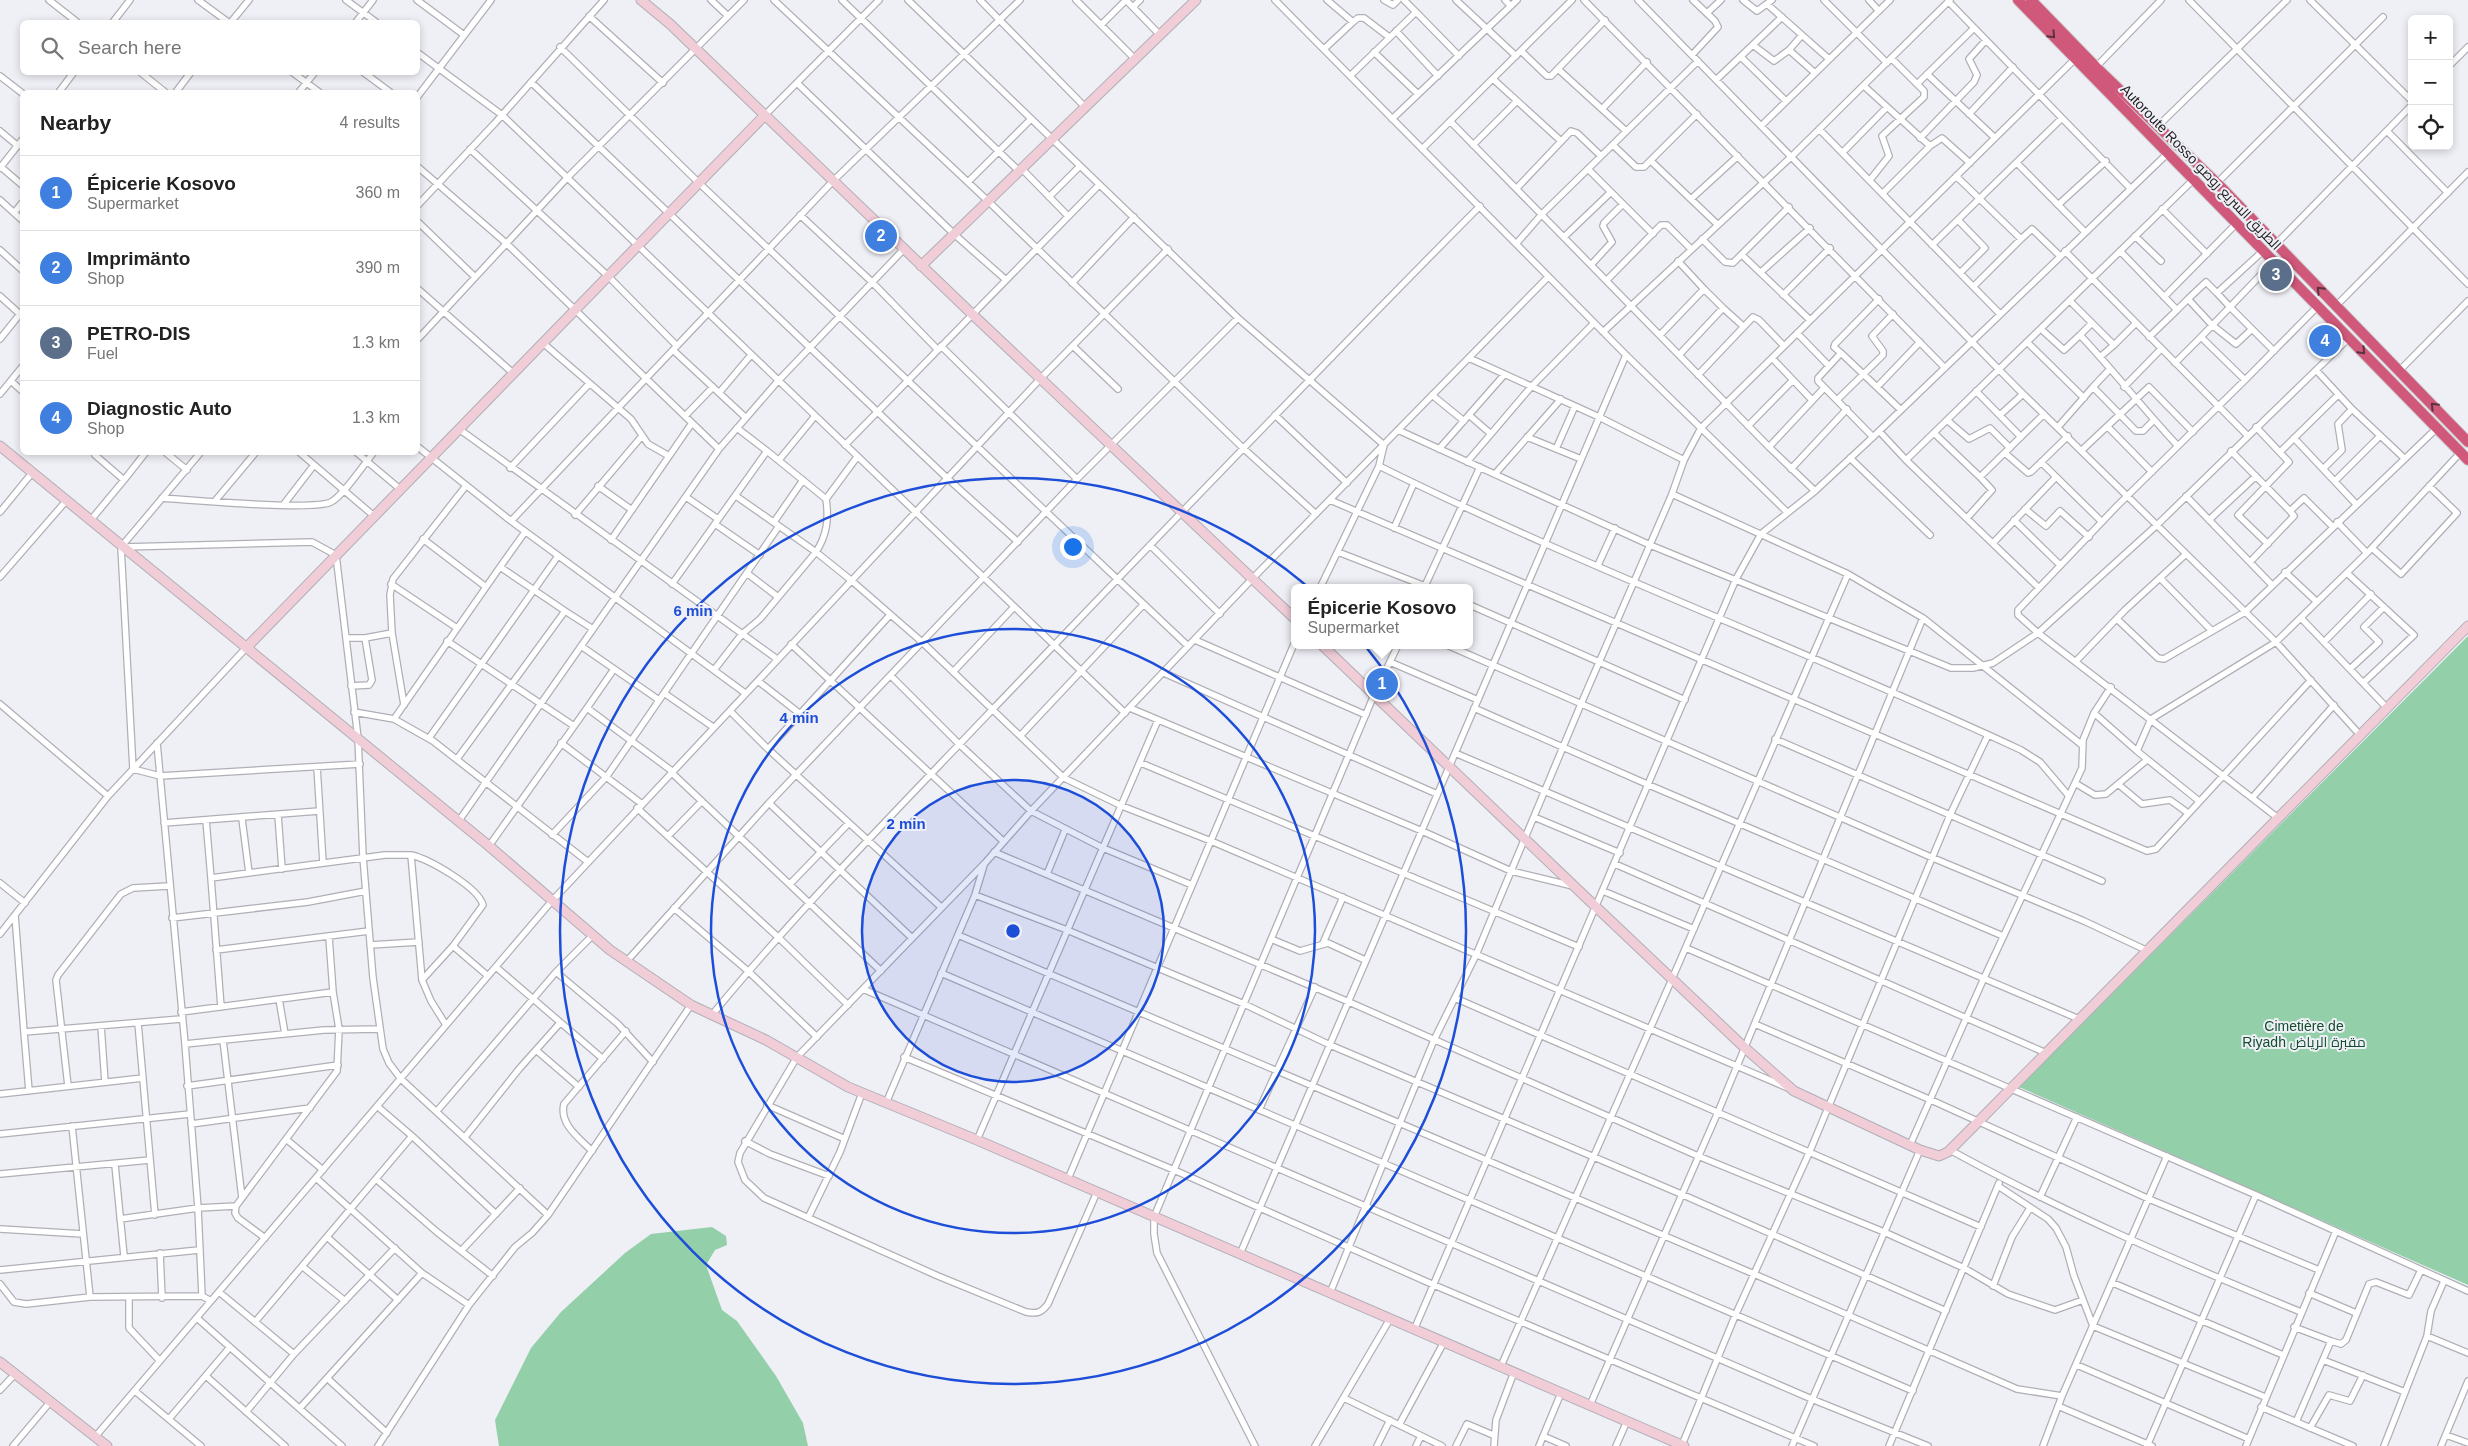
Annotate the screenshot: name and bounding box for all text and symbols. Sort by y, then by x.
map controls [2408,15,2453,150]
button: + [2408,15,2453,60]
search box [20,20,420,75]
one-way arrow [2046,29,2055,38]
icon: search [38,34,66,62]
text: Search here [78,37,182,58]
button: − [2408,60,2453,105]
street label: Autoroute Rosso الطريق السريع روصو [2117,81,2285,254]
button: locate [2408,105,2453,150]
text: Nearby [40,111,111,134]
text: 4 results [340,114,400,131]
text: Épicerie Kosovo [87,173,236,194]
text: 1 [52,184,60,201]
text: 360 m [356,184,400,201]
text: Supermarket [87,195,179,212]
pin: 2 [865,217,897,255]
text: Imprimänto [87,248,190,269]
pin: 3 [2260,256,2292,294]
text: 2 [52,259,60,276]
text: 390 m [356,259,400,276]
text: Shop [87,270,124,287]
one-way arrow [2317,287,2326,296]
pin: 4 [2309,322,2341,360]
text: PETRO-DIS [87,323,190,344]
text: 3 [52,334,60,351]
text: 1.3 km [352,334,400,351]
text: Fuel [87,345,118,362]
one-way arrow [2356,346,2365,355]
text: Diagnostic Auto [87,398,232,419]
one-way arrow [2431,403,2440,412]
text: 4 [52,409,60,426]
text: 1.3 km [352,409,400,426]
text: Shop [87,420,124,437]
your location [1060,534,1086,560]
popup [1291,584,1473,649]
text: Épicerie Kosovo [1308,597,1456,618]
text: 6 min [673,602,713,619]
text: Supermarket [1308,619,1399,636]
pin: 1 [1366,665,1398,703]
text: 4 min [779,709,819,726]
text: 2 min [886,815,926,832]
centre of rings [1004,922,1022,940]
park label: Cimetière de Riyadh مقبرة الرياض [2242,1018,2366,1050]

